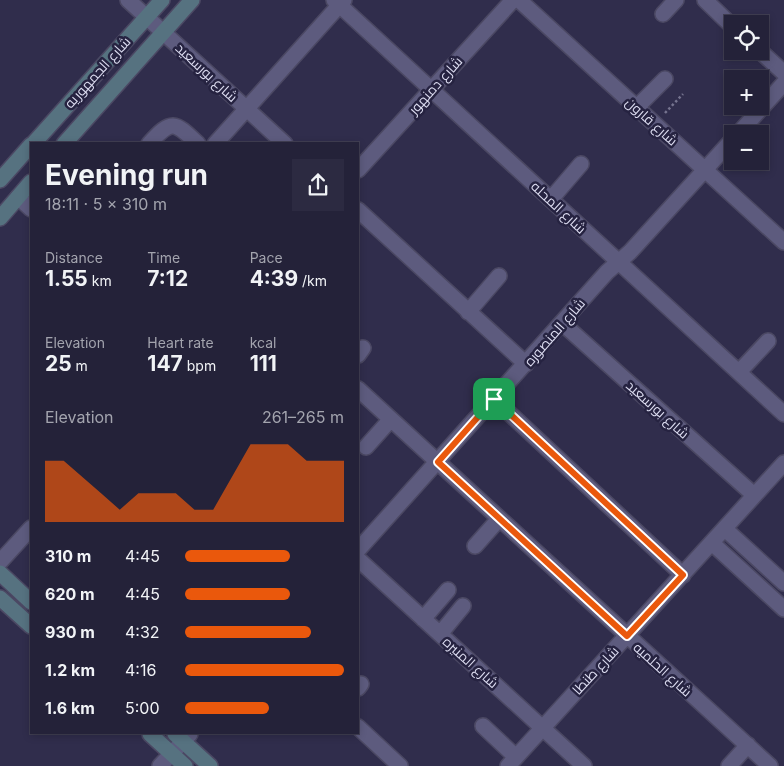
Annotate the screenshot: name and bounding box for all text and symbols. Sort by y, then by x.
map controls [724,15,769,170]
button: locate [724,15,769,60]
street label: شارع الجمهوريه [60,33,134,112]
street label: شارع بورسعيد [172,39,242,106]
street label: شارع دمنهور [404,53,466,119]
button: + [724,70,769,115]
street label: شارع قارون [622,93,682,150]
button: − [724,125,769,170]
text: Evening run [45,158,208,192]
button: share [292,159,344,211]
street label: شارع المحله [527,177,590,237]
text: 18:11 · 5 × 310 m [45,194,167,214]
text: Distance [45,249,103,266]
text: Time [147,249,180,266]
text: Pace [250,249,283,266]
text: 1.55 [45,266,88,291]
text: 7:12 [147,266,188,291]
text: 4:39 [250,266,298,291]
text: km [88,272,112,289]
text: /km [298,272,327,289]
street label: شارع المنصوره [520,295,589,370]
text: Elevation [45,334,105,351]
text: Heart rate [147,334,214,351]
text: kcal [250,334,276,351]
text: 25 [45,351,72,376]
text: 147 [147,351,183,376]
text: 111 [250,351,277,376]
text: m [72,357,88,374]
text: bpm [183,357,216,374]
street label: شارع بورسعيد [622,376,693,442]
pin [473,378,515,420]
icon: arrive [480,385,508,413]
text: Elevation [45,407,114,427]
text: 261–265 m [262,407,344,427]
text: 310 m [45,546,91,566]
text: 4:45 [125,546,160,566]
text: 620 m [45,584,95,604]
text: 4:45 [125,584,160,604]
text: 930 m [45,622,95,642]
text: 4:32 [125,622,160,642]
street label: شارع المنيره [439,633,502,692]
street label: شارع الحلميه [629,638,696,701]
street label: شارع طنطا [568,642,622,698]
text: 1.2 km [45,660,95,680]
text: 4:16 [125,660,156,680]
text: 1.6 km [45,698,95,718]
text: 5:00 [125,698,160,718]

